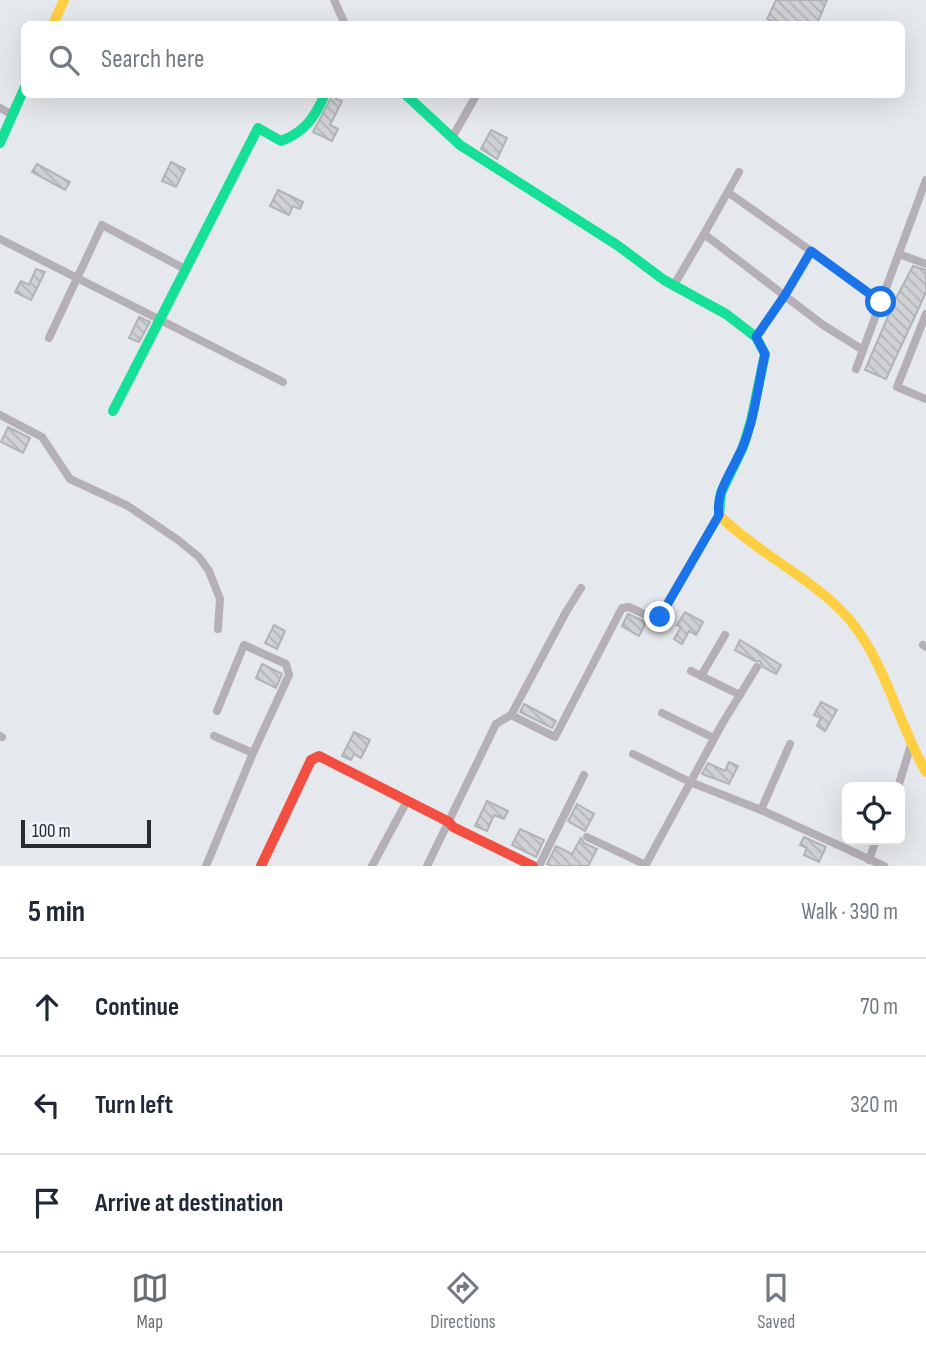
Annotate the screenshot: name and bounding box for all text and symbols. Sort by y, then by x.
search box [21,21,905,98]
icon: search [45,41,83,79]
text: Search here [101,44,204,75]
route start [865,286,896,317]
route end [644,601,675,632]
map controls [842,782,905,845]
button: locate [842,782,905,845]
scale bar [21,817,150,849]
text: 100 m [32,820,71,843]
text: 5 min [28,894,85,930]
text: Walk · 390 m [801,898,898,926]
icon: ahead [28,988,66,1026]
text: Continue [95,992,179,1023]
text: 70 m [860,993,898,1021]
icon: left [28,1086,66,1124]
text: Turn left [95,1090,173,1121]
text: 320 m [850,1091,898,1119]
icon: arrive [28,1184,66,1222]
text: Arrive at destination [95,1188,283,1219]
tab: Map [131,1269,169,1334]
tab: Directions [430,1269,496,1334]
tab: Saved [757,1269,795,1334]

